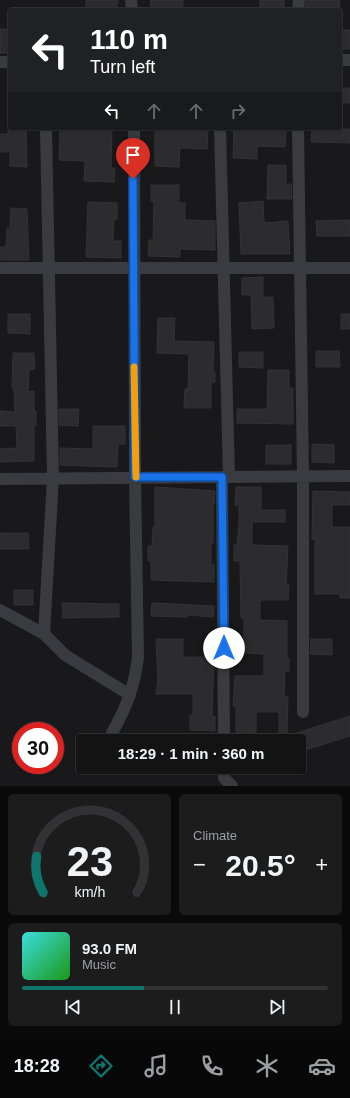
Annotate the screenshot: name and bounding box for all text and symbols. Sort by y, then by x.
icon: left [24,24,76,76]
text: 110 m [90,24,168,55]
text: Turn left [90,57,155,77]
icon: left [101,100,123,122]
icon: ahead [143,100,165,122]
icon: ahead [185,100,207,122]
icon: right [227,100,249,122]
pin [116,138,150,179]
icon: arrive [122,144,144,166]
position arrow [203,627,245,669]
speed limit sign: 30 [12,722,64,774]
text: 18:29 · 1 min · 360 m [118,745,264,762]
text: Climate [193,828,237,843]
text: 23 [66,837,113,884]
text: 20.5° [225,849,296,882]
text: − [193,852,206,877]
text: + [315,852,328,877]
text: km/h [74,883,105,899]
text: 93.0 FM [82,940,137,957]
text: Music [82,957,116,972]
icon: previous [62,996,84,1018]
icon: pause [164,996,186,1018]
icon: next [266,996,288,1018]
icon: directions [87,1052,115,1080]
icon: music [142,1052,170,1080]
icon: phone [198,1052,226,1080]
icon: climate [253,1052,281,1080]
icon: car [308,1052,336,1080]
text: 18:28 [14,1056,60,1076]

